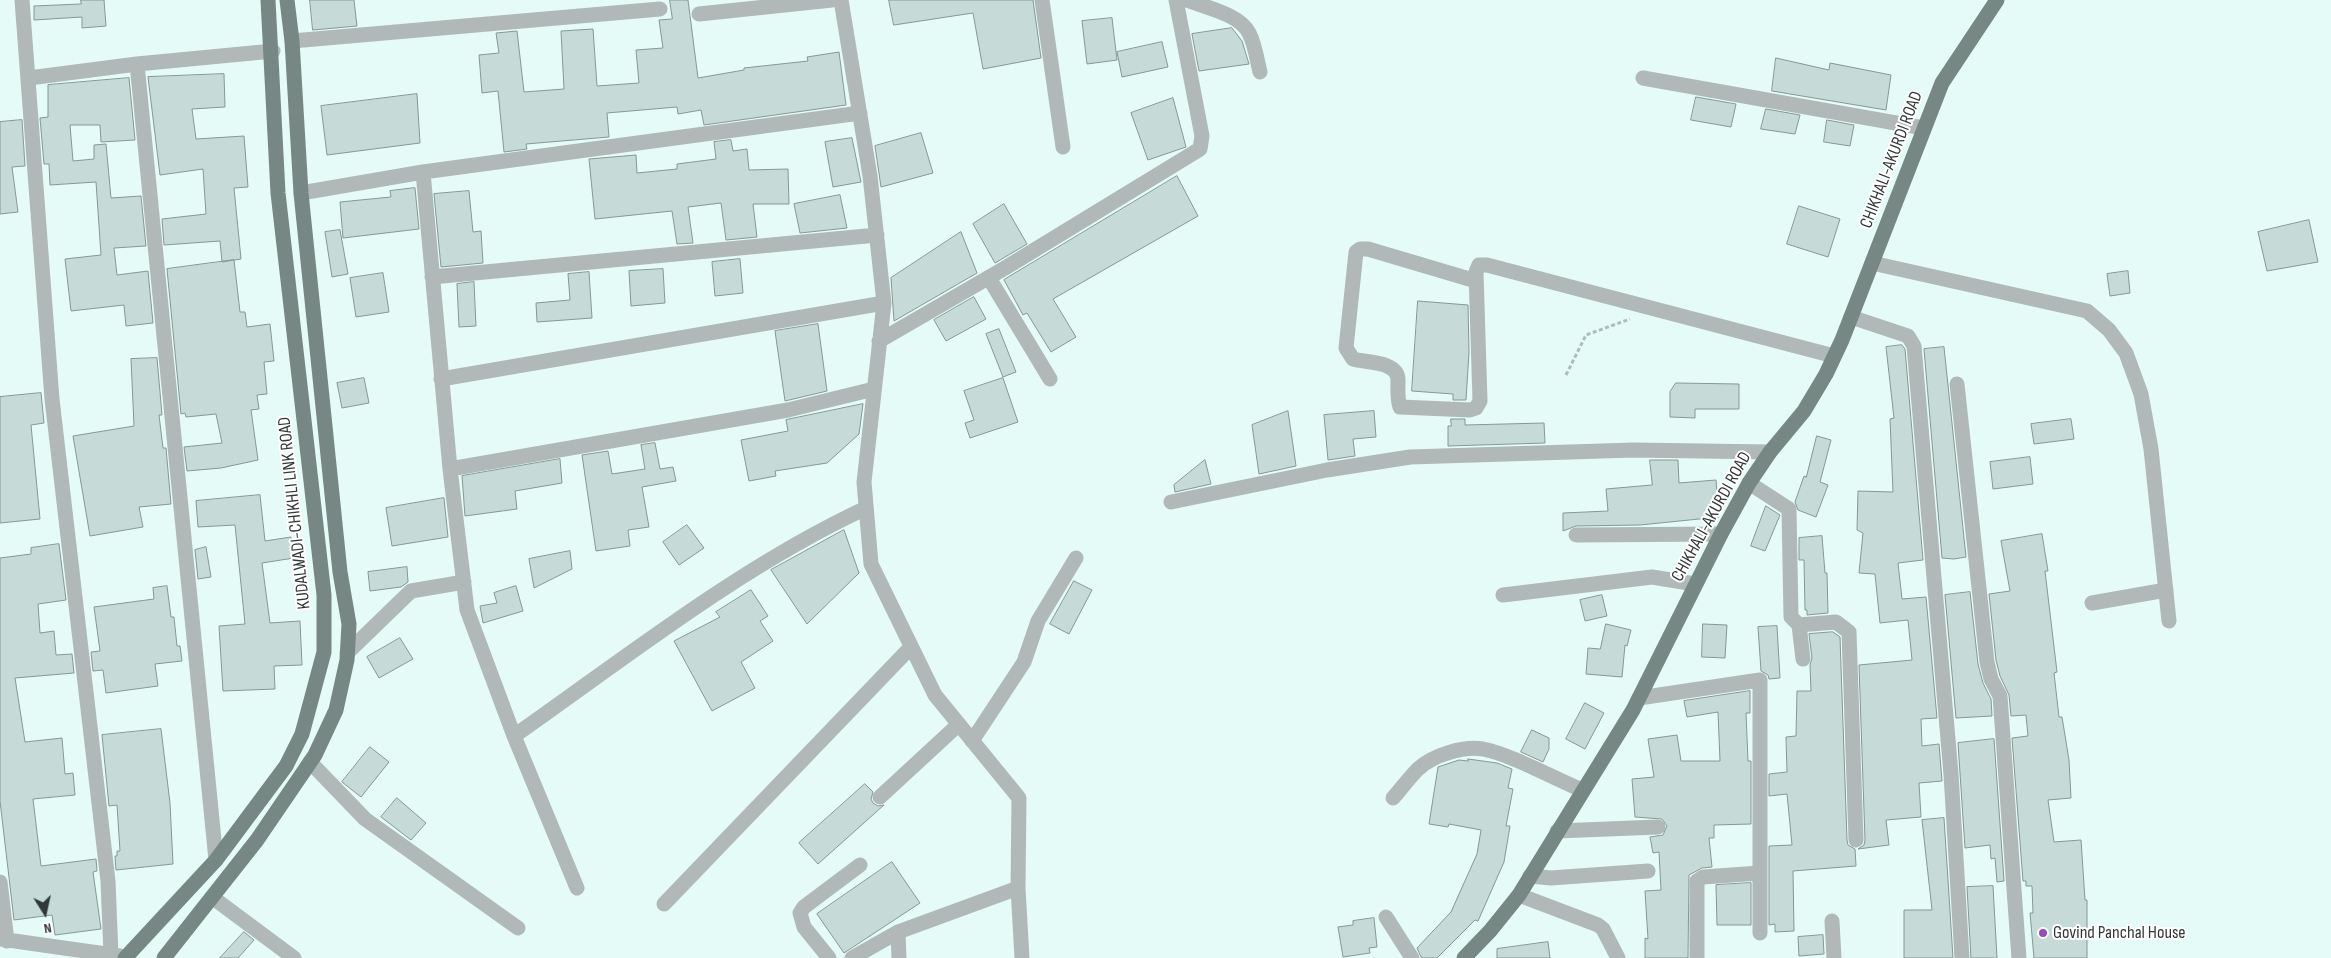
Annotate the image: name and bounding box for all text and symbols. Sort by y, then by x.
street label: CHIKHALI-AKURDI ROAD [1856,88,1928,232]
street label: KUDALWADI-CHIKHLI LINK ROAD [274,416,316,610]
street label: CHIKHALI-AKURDI ROAD [1667,448,1757,586]
north arrow [20,888,70,938]
text: N [43,919,53,937]
place label: Govind Panchal House [2053,922,2186,944]
marker: Govind Panchal House [2037,927,2049,939]

